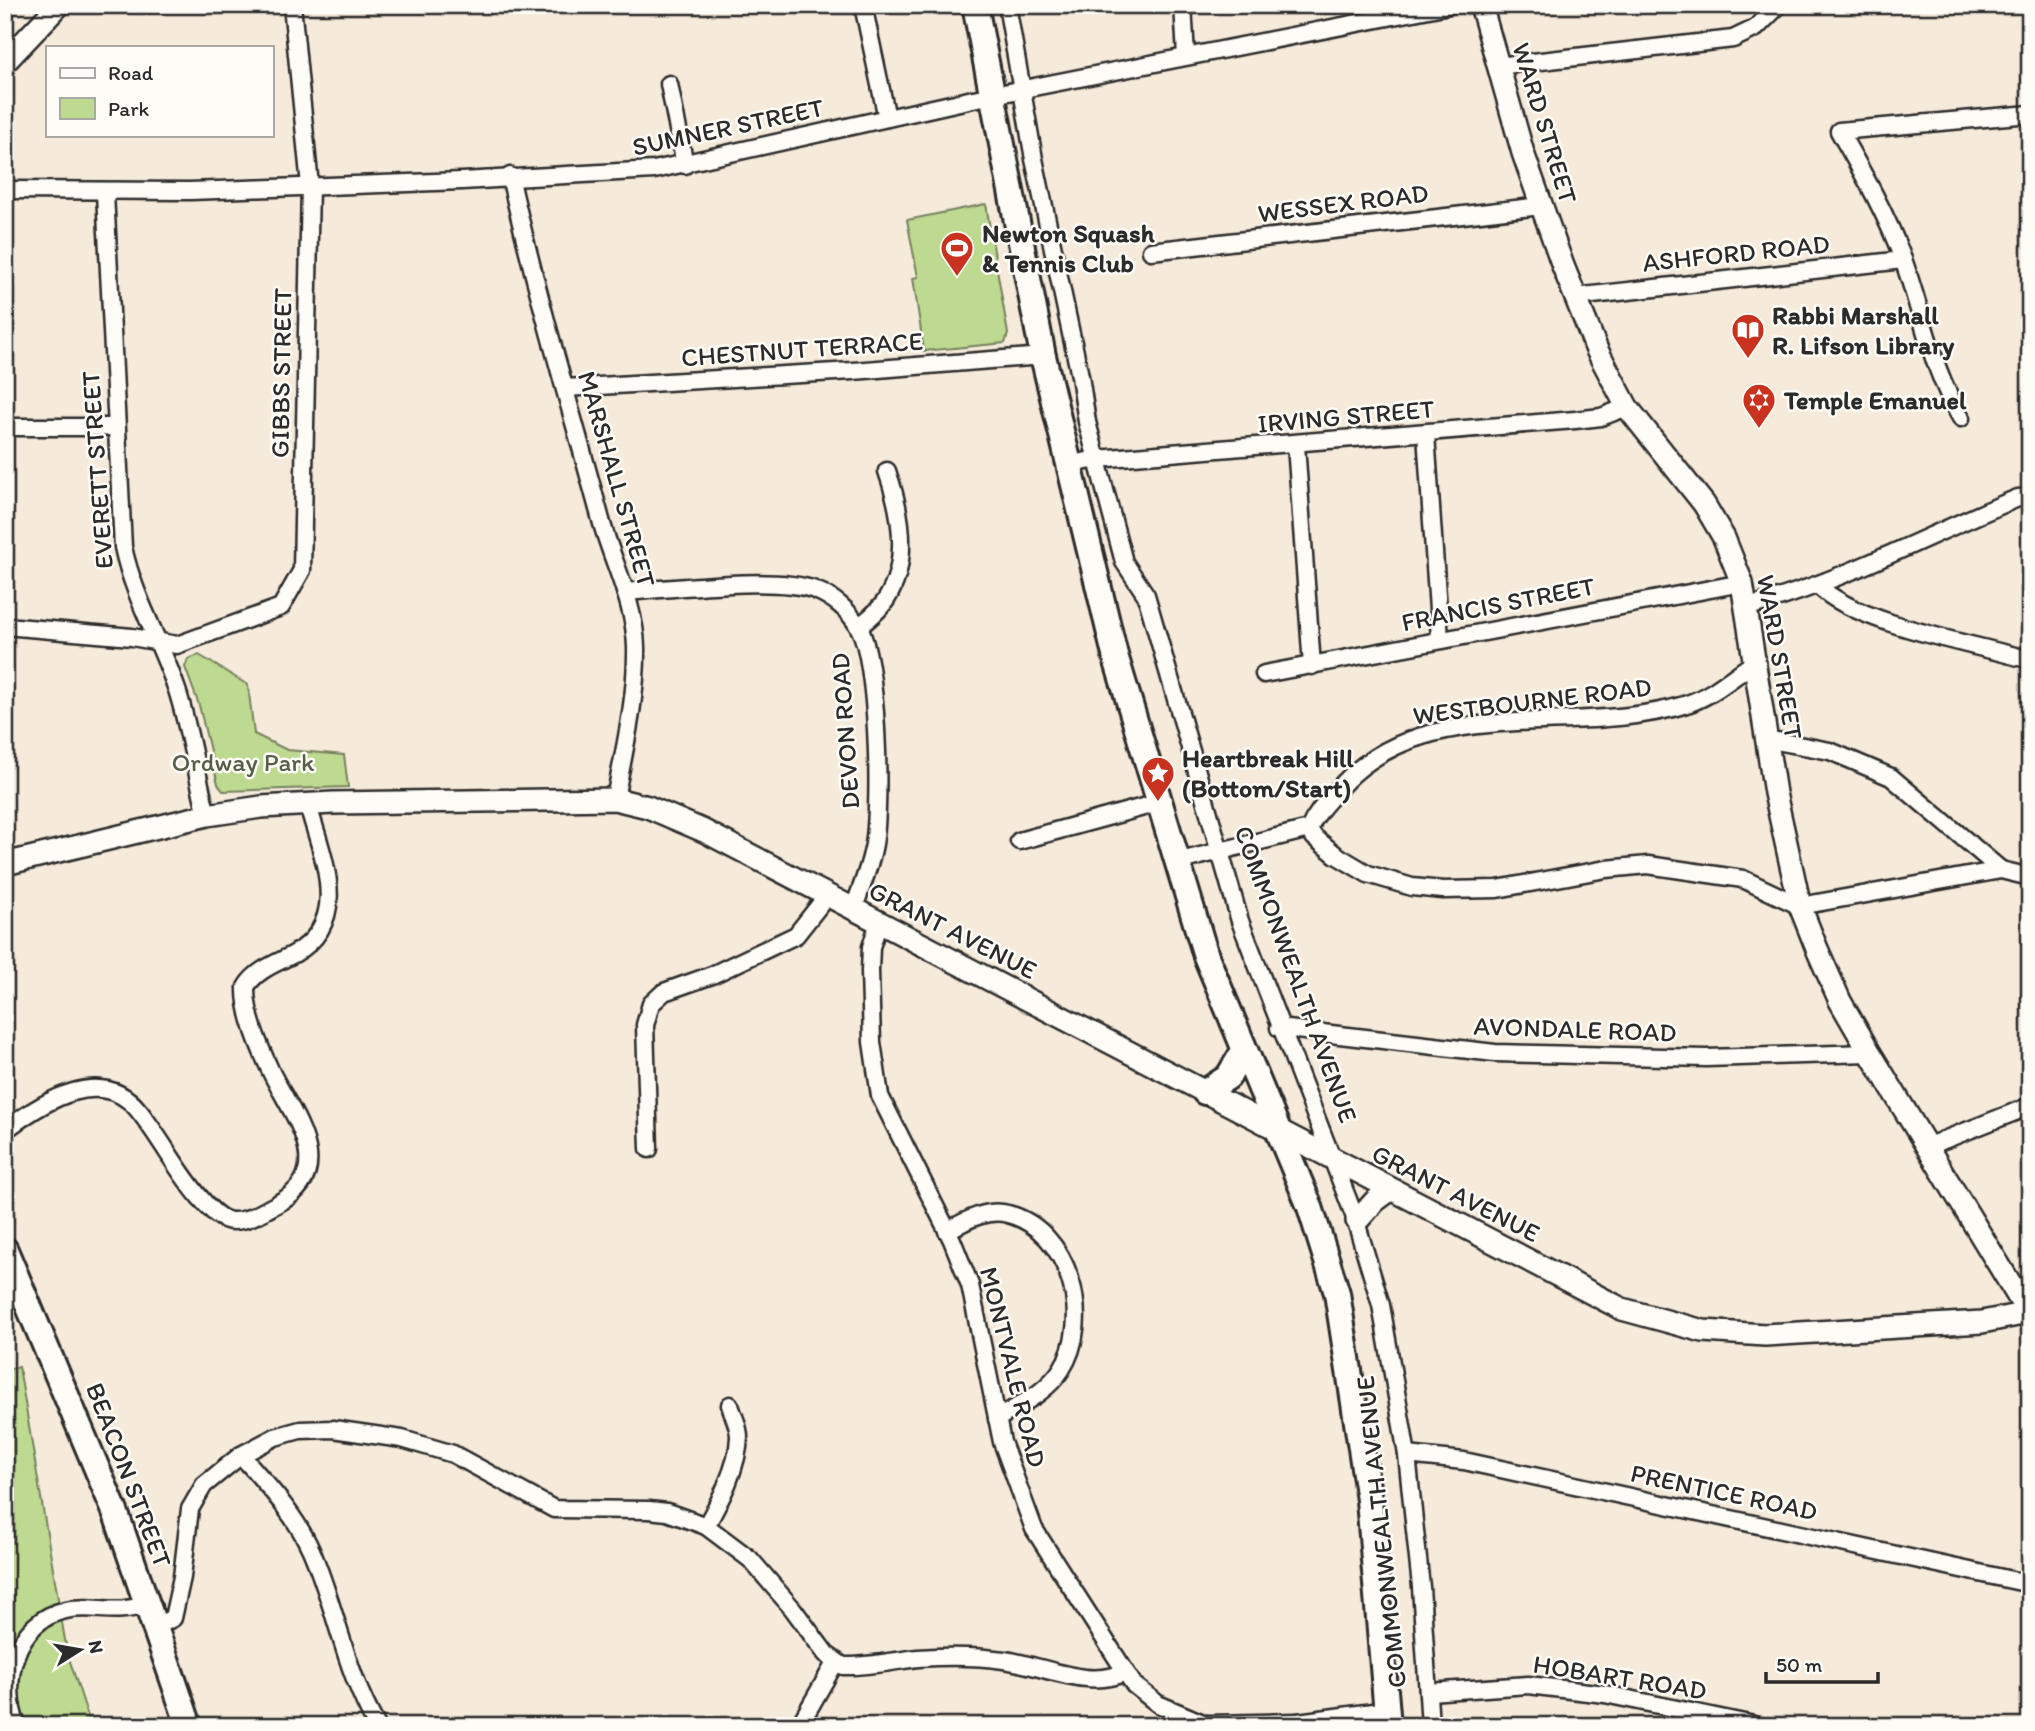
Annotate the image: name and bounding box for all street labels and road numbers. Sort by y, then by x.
street label: WARD STREET [1505,39,1585,208]
street label: SUMNER STREET [629,91,827,163]
street label: WESSEX ROAD [1256,177,1430,229]
street label: ASHFORD ROAD [1641,227,1831,279]
street label: GIBBS STREET [264,287,298,458]
street label: CHESTNUT TERRACE [680,325,924,373]
street label: MARSHALL STREET [571,367,663,591]
street label: EVERETT STREET [74,370,120,570]
street label: IRVING STREET [1256,392,1436,440]
street label: FRANCIS STREET [1399,569,1598,638]
street label: WARD STREET [1750,572,1810,742]
street label: DEVON ROAD [824,652,866,810]
street label: WESTBOURNE ROAD [1411,670,1653,732]
street label: COMMONWEALTH AVENUE [1227,821,1365,1127]
street label: GRANT AVENUE [864,874,1042,986]
street label: AVONDALE ROAD [1473,1009,1677,1049]
street label: GRANT AVENUE [1367,1137,1545,1249]
street label: MONTVALE ROAD [973,1263,1053,1471]
street label: COMMONWEALTH AVENUE [1349,1374,1413,1690]
street label: BEACON STREET [79,1378,179,1572]
street label: PRENTICE ROAD [1628,1457,1820,1527]
street label: HOBART ROAD [1531,1648,1709,1706]

